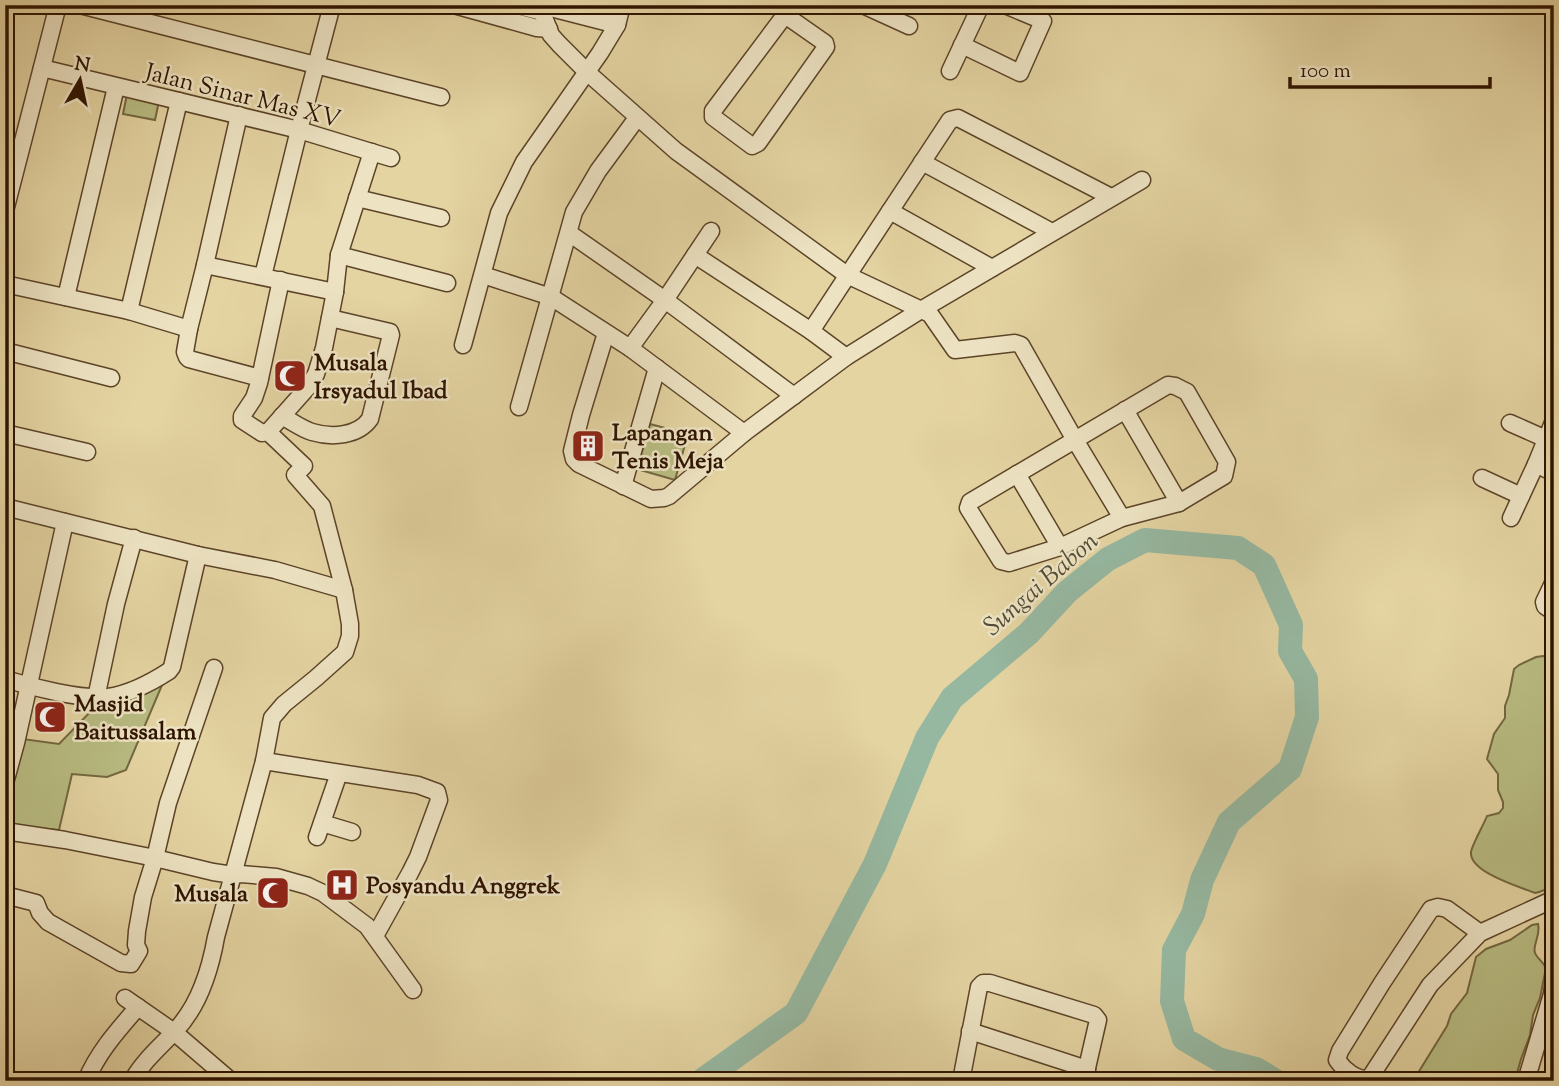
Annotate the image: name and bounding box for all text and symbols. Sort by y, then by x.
north arrow [46,46,116,116]
scale bar [1290,46,1489,90]
text: N [73,51,92,80]
street label: Jalan Sinar Mas XV [139,56,344,138]
text: 100 m [1300,57,1351,87]
place label: Musala Irsyadul Ibad [314,347,448,409]
mosque icon: Musala Irsyadul Ibad [271,357,309,395]
place label: Lapangan Tenis Meja [612,417,725,479]
building icon: Lapangan Tenis Meja [569,427,607,465]
water label: Sungai Babon [976,524,1108,646]
place label: Masjid Baitussalam [74,688,197,750]
mosque icon: Masjid Baitussalam [31,698,69,736]
hospital icon: Posyandu Anggrek [323,866,361,904]
place label: Posyandu Anggrek [366,870,561,904]
mosque icon: Musala [254,874,292,912]
place label: Musala [174,878,249,912]

